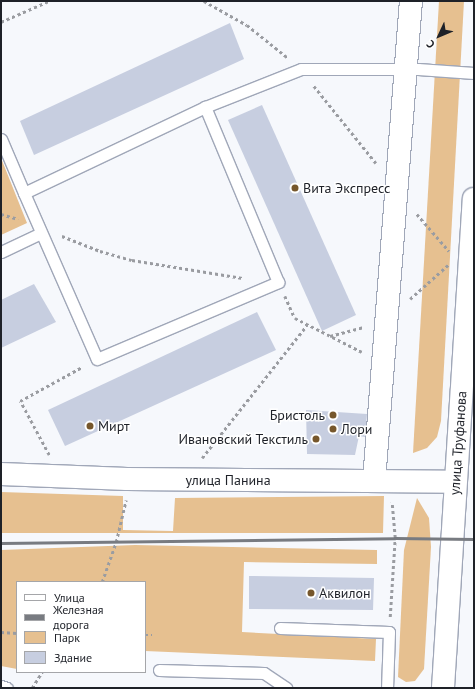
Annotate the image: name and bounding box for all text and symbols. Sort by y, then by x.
north arrow [419,16,459,56]
text: С [423,37,438,51]
place label: Вита Экспресс [303,180,390,196]
marker: Вита Экспресс [290,183,300,193]
street label: улица Труфанова [446,390,470,496]
place label: Бристоль [270,407,325,423]
marker: Бристоль [328,410,338,420]
place label: Мирт [98,418,130,434]
marker: Мирт [85,421,95,431]
place label: Лори [341,421,372,437]
marker: Лори [328,424,338,434]
place label: Ивановский Текстиль [178,431,308,447]
marker: Ивановский Текстиль [311,434,321,444]
street label: улица Панина [185,472,271,488]
legend [16,581,146,673]
place label: Аквилон [319,585,371,601]
marker: Аквилон [306,588,316,598]
text: Улица [54,590,85,605]
text: Железная дорога [53,602,104,632]
text: Парк [54,630,80,645]
text: Здание [54,650,92,665]

